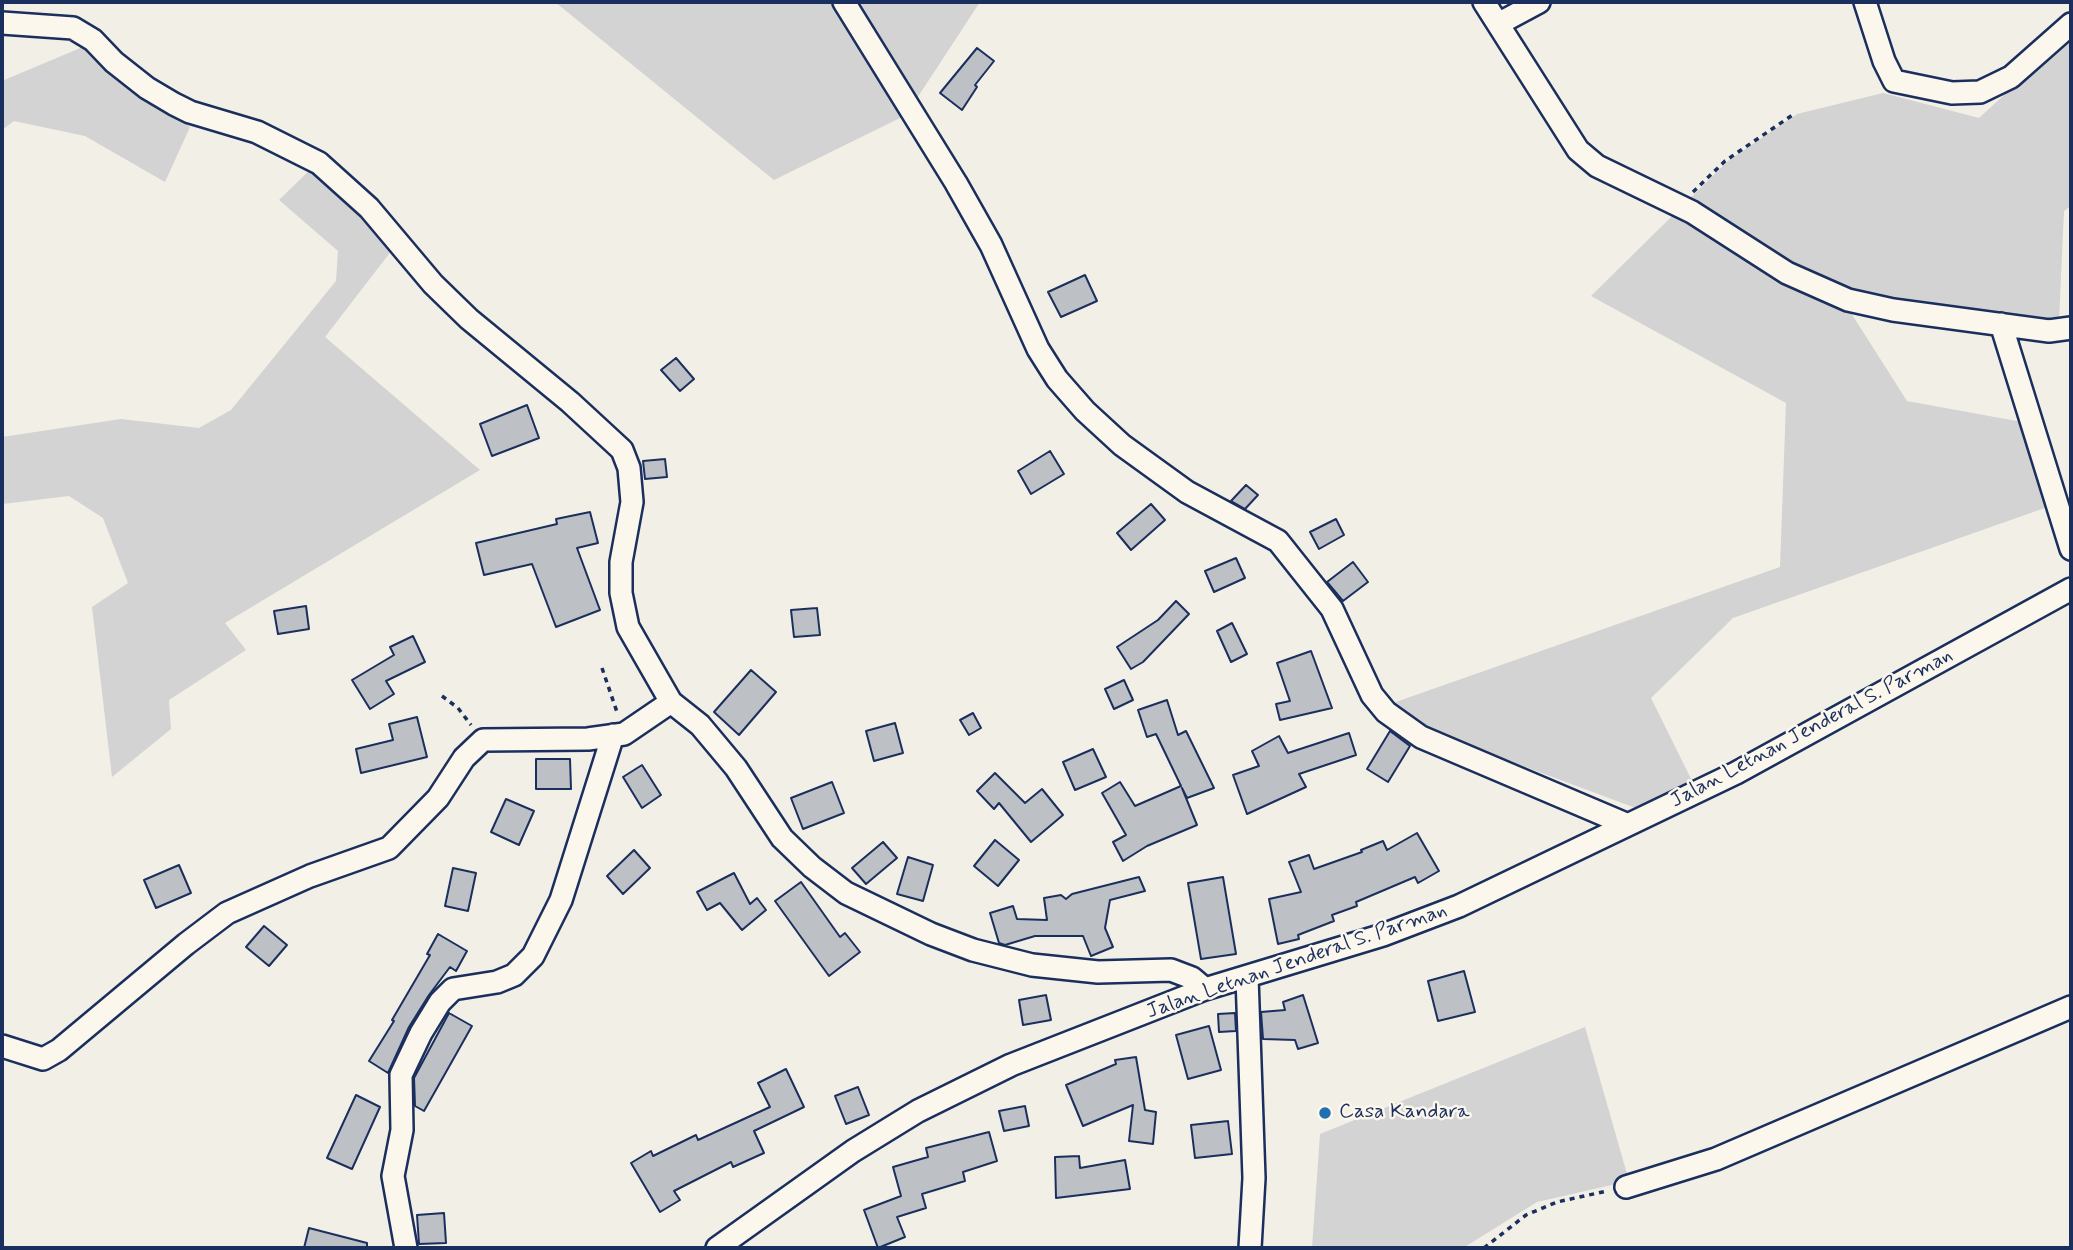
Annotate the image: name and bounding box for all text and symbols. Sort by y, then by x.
street label: Jalan Letnan Jenderal S. Parman [1666,644,1958,814]
street label: Jalan Letnan Jenderal S. Parman [1143,899,1451,1025]
place label: Casa Kandara [1339,1100,1470,1126]
marker: Casa Kandara [1317,1105,1333,1121]

